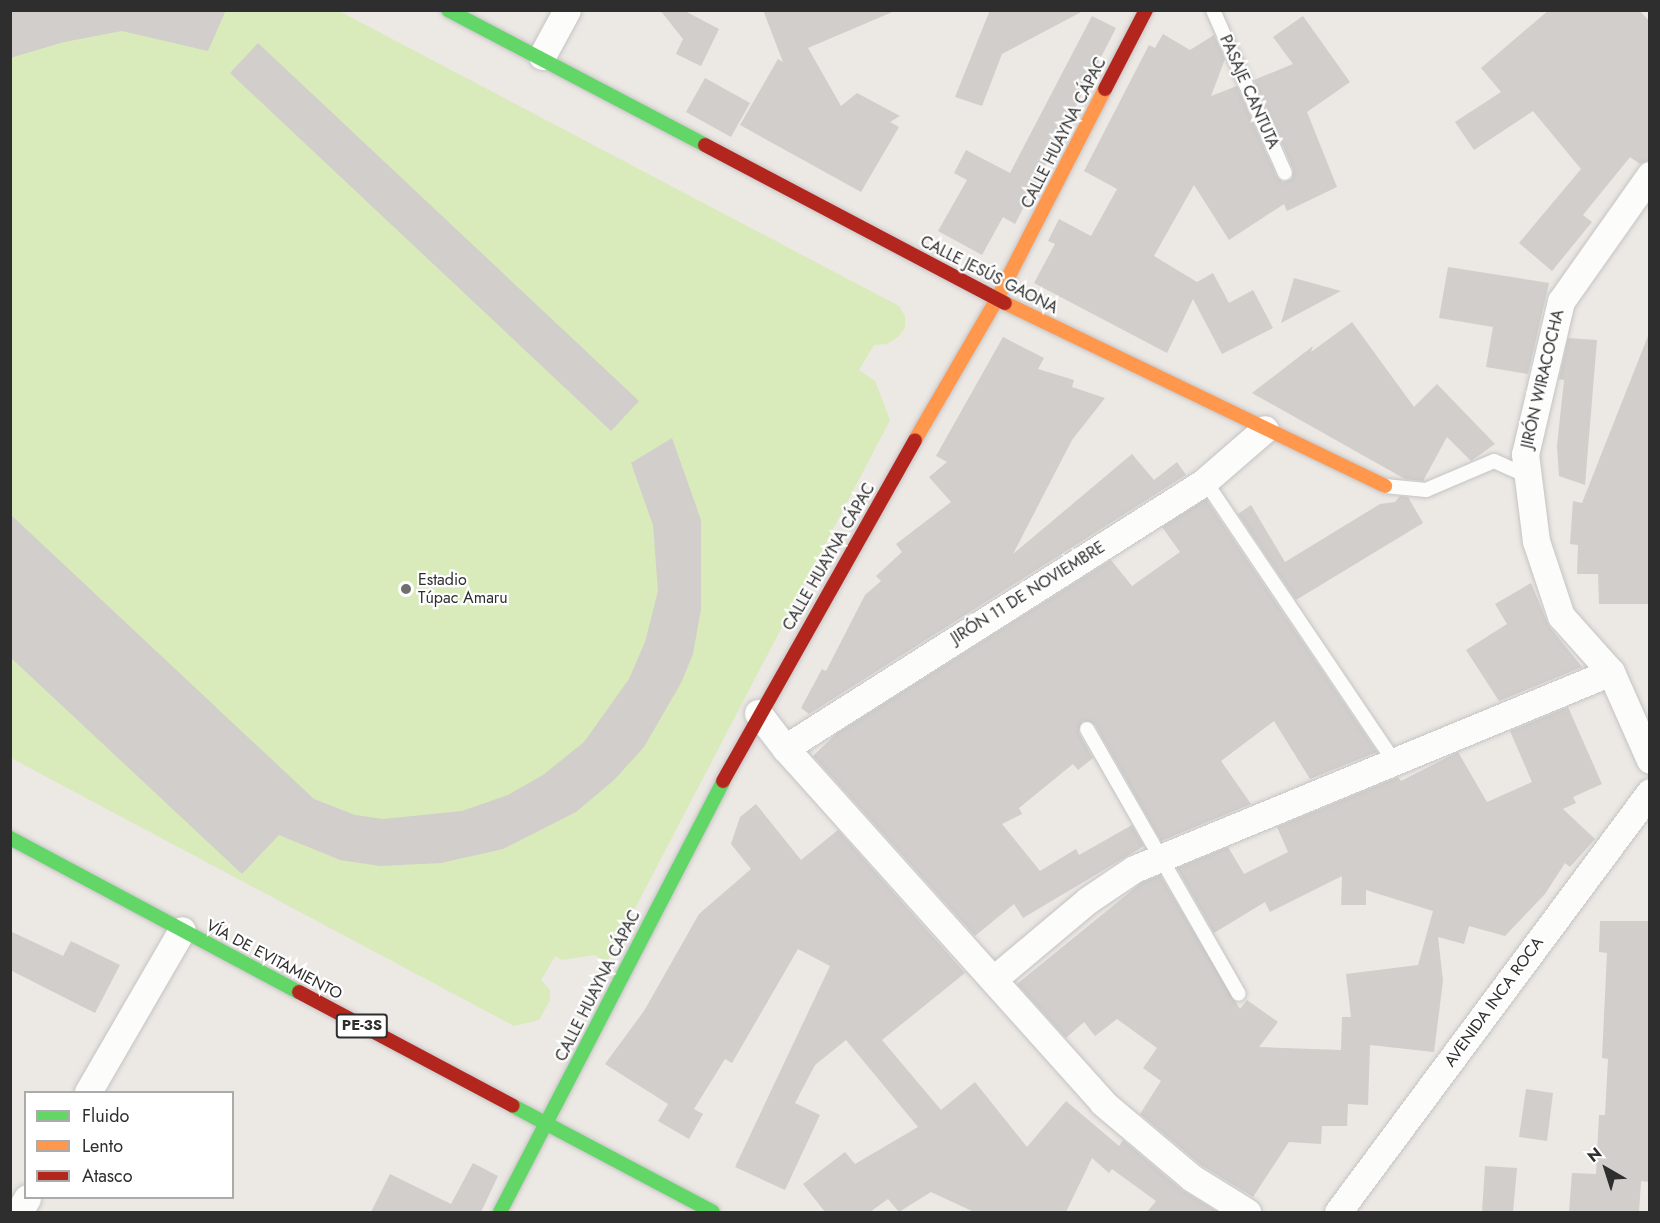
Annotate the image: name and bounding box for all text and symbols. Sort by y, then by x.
street label: PASAJE CANTUTA [1215,32,1283,152]
street label: CALLE HUAYNA CÁPAC [1018,54,1110,212]
street label: CALLE JESÚS GAONA [917,232,1061,318]
street label: JIRÓN WIRACOCHA [1518,308,1568,450]
street label: CALLE HUAYNA CÁPAC [779,480,879,634]
street label: JIRÓN 11 DE NOVIEMBRE [948,538,1108,648]
place label: Estadio Túpac Amaru [418,570,508,608]
marker: Estadio Túpac Amaru [399,582,413,596]
street label: CALLE HUAYNA CÁPAC [552,907,644,1065]
street label: VÍA DE EVITAMIENTO [203,916,345,1004]
street label: AVENIDA INCA ROCA [1440,933,1548,1071]
road number: PE-3S [335,1014,389,1038]
legend [24,1091,234,1199]
text: Fluido [82,1103,129,1129]
text: Lento [82,1133,123,1159]
north arrow [1576,1139,1636,1199]
text: N [1582,1142,1607,1168]
text: Atasco [82,1163,133,1189]

